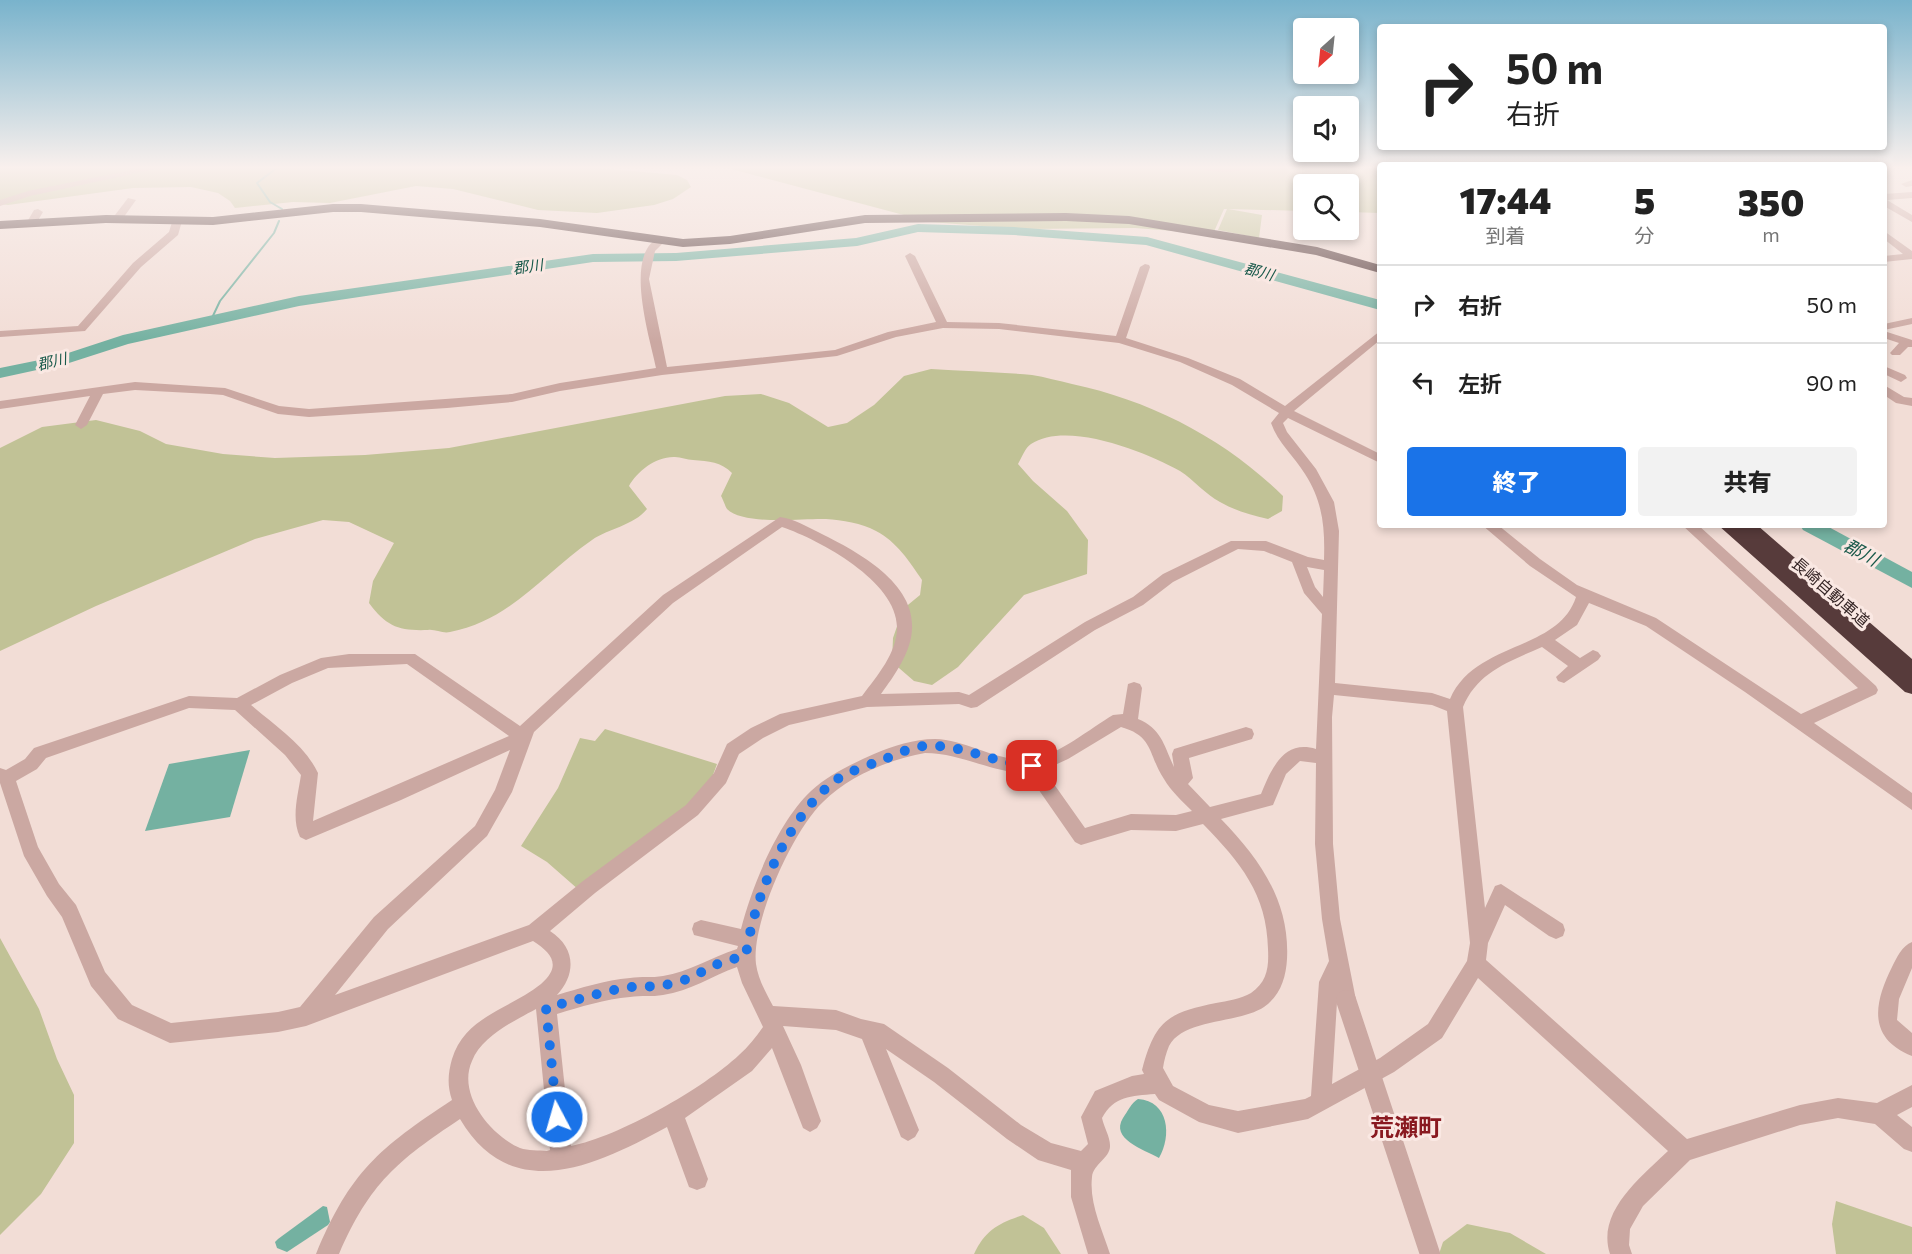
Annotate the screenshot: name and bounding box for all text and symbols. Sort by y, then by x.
north arrow [1293,18,1359,84]
map controls [1293,18,1359,240]
text: 50 m [1506,41,1603,93]
icon: right [1407,48,1485,126]
button: sound [1293,96,1359,162]
text: 右折 [1506,97,1560,130]
button: search [1293,174,1359,240]
text: 17:44 [1460,177,1551,221]
text: 5 [1634,177,1655,221]
text: 350 [1738,179,1804,223]
text: m [1762,222,1780,246]
text: 到着 [1486,223,1526,247]
text: 分 [1635,223,1655,247]
water label: 郡川 [512,255,546,277]
water label: 郡川 [1242,258,1278,284]
icon: right [1407,288,1440,321]
text: 50 m [1807,291,1857,318]
text: 右折 [1458,292,1502,319]
water label: 郡川 [35,348,70,373]
icon: left [1407,366,1440,399]
text: 90 m [1806,369,1857,396]
text: 左折 [1458,370,1502,397]
button: 終了 [1407,447,1626,516]
button: 共有 [1638,447,1857,516]
water label: 郡川 [1840,534,1884,571]
street label: 長崎自動車道 [1789,553,1874,630]
pin [1006,740,1057,791]
icon: arrive [1015,749,1048,782]
position arrow [525,1085,589,1149]
district label: 荒瀬町 [1370,1112,1442,1141]

